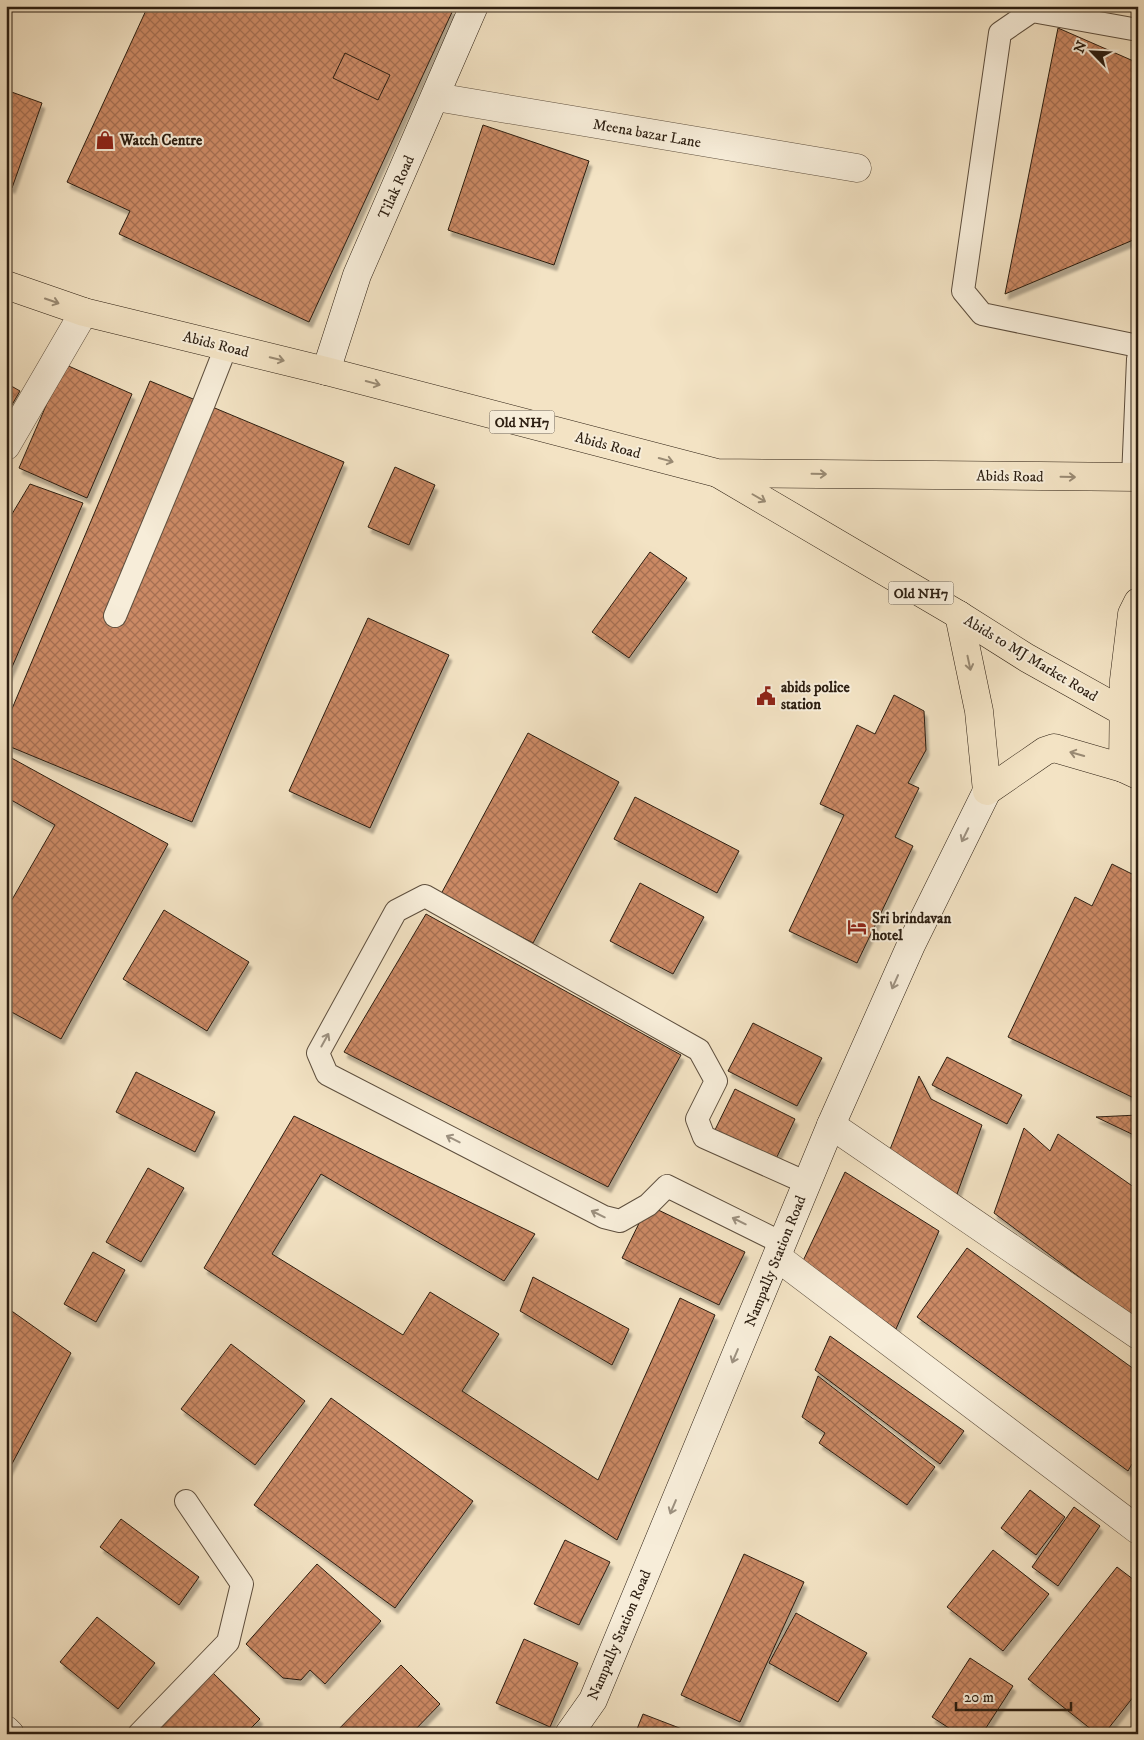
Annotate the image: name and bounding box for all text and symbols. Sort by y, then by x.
north arrow [1066,28,1116,78]
text: N [1070,38,1092,56]
street label: Meena bazar Lane [591,115,703,152]
shop icon: Watch Centre [94,129,116,151]
place label: Watch Centre [119,131,203,150]
street label: Tilak Road [374,152,419,222]
one-way arrow [44,297,60,306]
street label: Abids Road [181,327,251,362]
one-way arrow [269,355,285,364]
one-way arrow [364,379,380,389]
road number: Old NH7 [490,411,554,434]
street label: Abids Road [573,428,643,463]
one-way arrow [657,455,673,465]
street label: Abids Road [976,466,1044,487]
one-way arrow [810,469,826,479]
one-way arrow [1060,472,1076,482]
one-way arrow [752,493,767,503]
road number: Old NH7 [888,582,954,604]
street label: Abids to MJ Market Road [960,611,1101,706]
one-way arrow [965,654,974,670]
place label: abids police station [781,678,851,714]
public building icon: abids police station [755,685,777,707]
one-way arrow [1069,749,1085,759]
one-way arrow [960,827,969,842]
place label: Sri brindavan hotel [871,909,951,945]
hotel icon: Sri brindavan hotel [846,916,868,938]
one-way arrow [890,974,900,989]
one-way arrow [321,1033,330,1048]
one-way arrow [446,1134,461,1144]
street label: Nampally Station Road [740,1192,811,1330]
one-way arrow [591,1208,606,1218]
one-way arrow [731,1216,746,1226]
one-way arrow [730,1349,739,1364]
one-way arrow [668,1498,677,1514]
street label: Nampally Station Road [583,1567,656,1703]
scale bar [956,1680,1072,1712]
text: 20 m [964,1688,994,1707]

